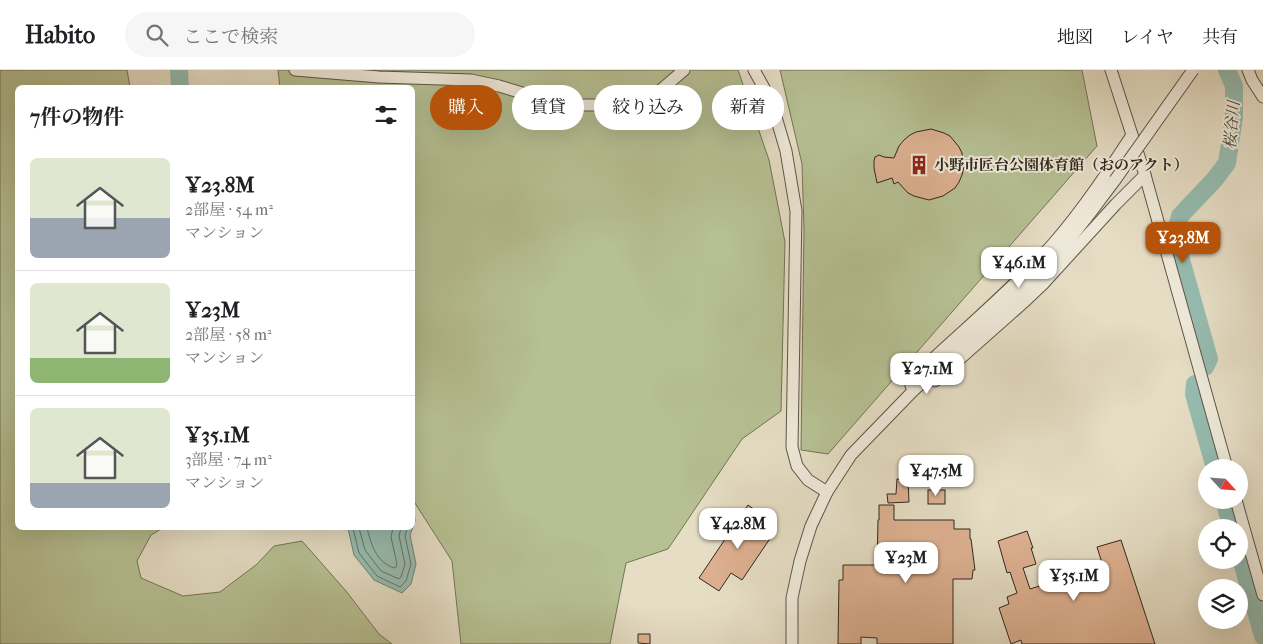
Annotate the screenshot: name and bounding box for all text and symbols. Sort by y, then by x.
search box [125,12,475,57]
text: Habito [25,21,95,49]
icon: search [143,21,171,49]
text: ここで検索 [183,26,278,48]
text: 地図 [1057,27,1093,48]
text: レイヤ [1121,27,1174,48]
text: 共有 [1202,27,1238,48]
chip: 購入 [430,85,502,130]
chip: 賃貸 [512,85,584,130]
chip: 絞り込み [594,85,702,130]
chip: 新着 [712,85,784,130]
water label: 桜谷川 [1220,98,1243,150]
icon: filters [372,101,400,129]
text: 7件の物件 [30,105,124,129]
building icon: 小野市匠台公園体育館（おのアクト） [908,154,930,176]
place label: 小野市匠台公園体育館（おのアクト） [934,156,1189,174]
text: ¥23.8M [185,173,255,197]
icon: home [70,178,130,238]
text: 2部屋 · 54 m² [185,200,273,219]
pin: ¥23.8M [1142,222,1224,264]
text: マンション [185,223,264,242]
text: ¥23.8M [1157,228,1209,247]
pin: ¥46.1M [978,246,1060,289]
text: ¥46.1M [992,253,1046,272]
text: ¥23M [185,298,240,322]
icon: home [70,303,130,363]
text: 2部屋 · 58 m² [185,325,272,344]
text: マンション [185,348,264,367]
pin: ¥27.1M [886,352,968,395]
text: ¥27.1M [901,359,953,378]
text: ¥35.1M [185,423,250,447]
icon: home [70,428,130,488]
text: 3部屋 · 74 m² [185,450,272,469]
pin: ¥47.5M [895,454,977,497]
north arrow [1198,459,1248,509]
map controls [1198,459,1248,629]
text: ¥47.5M [910,461,962,480]
text: マンション [185,473,264,492]
pin: ¥42.8M [697,508,779,550]
text: ¥42.8M [710,514,766,533]
button: locate [1198,519,1248,569]
pin: ¥23M [876,542,936,584]
text: ¥23M [885,548,927,567]
pin: ¥35.1M [1033,560,1115,602]
text: ¥35.1M [1049,566,1099,585]
button: layers [1198,579,1248,629]

